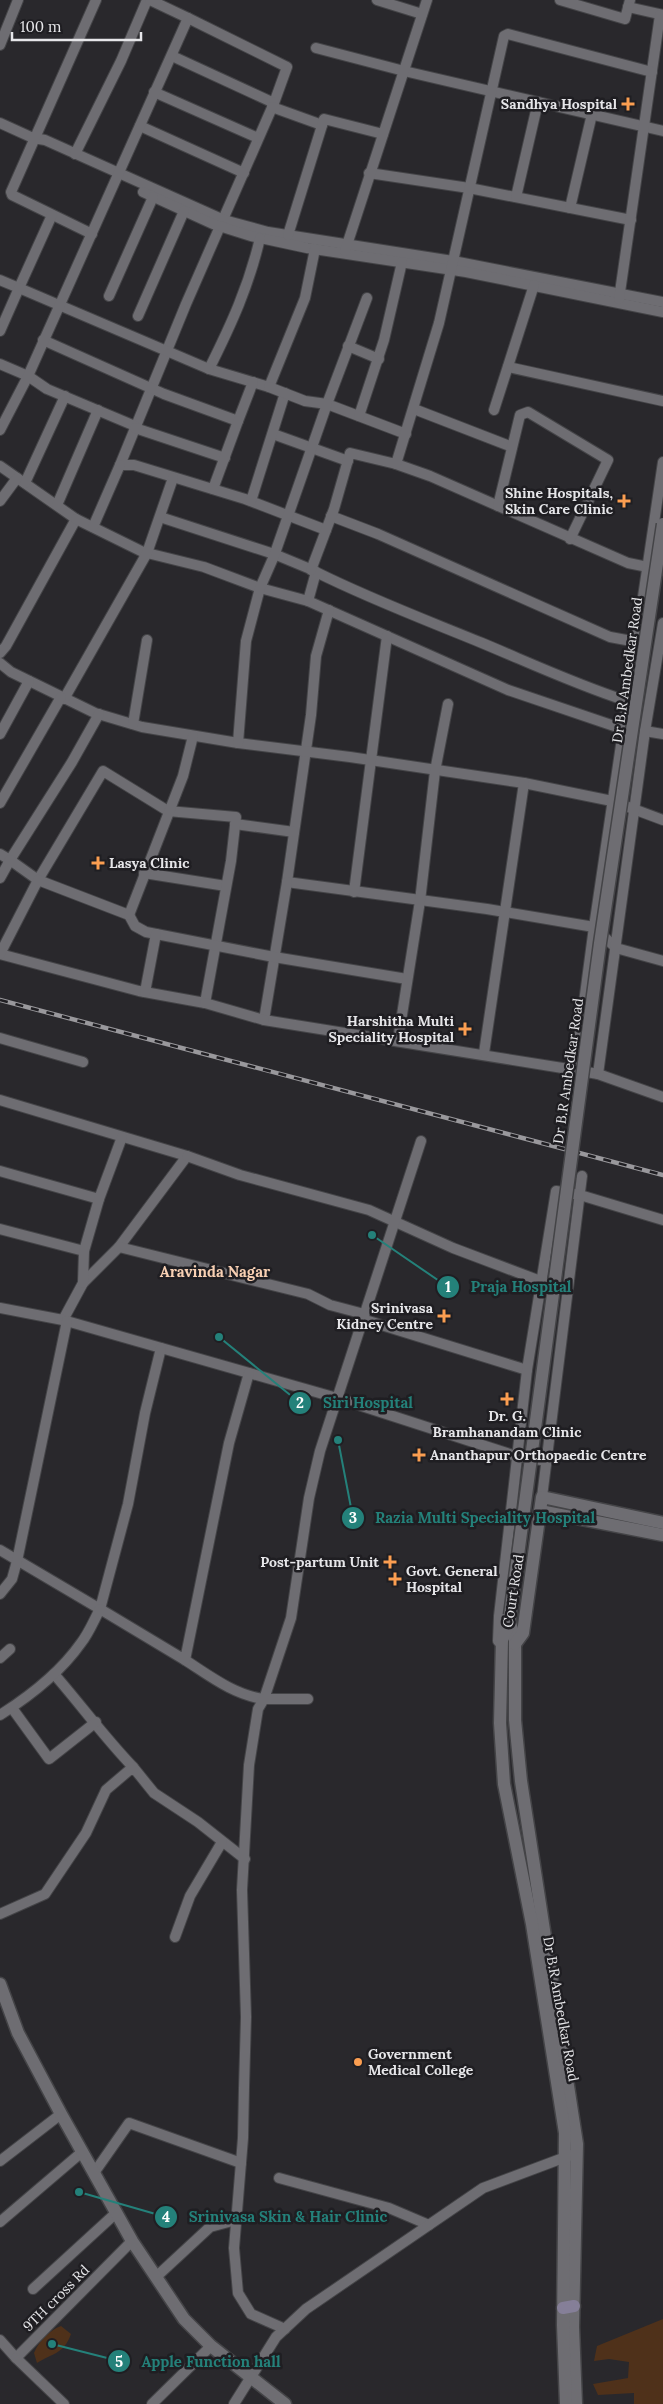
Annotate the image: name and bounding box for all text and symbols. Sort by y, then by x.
scale bar [12,10,141,42]
text: 100 m [20,17,61,36]
place label: Sandhya Hospital [501,95,618,113]
marker: Sandhya Hospital [621,97,635,111]
place label: Shine Hospitals, Skin Care Clinic [505,484,614,518]
marker: Shine Hospitals, Skin Care Clinic [617,494,631,508]
street label: Dr B.R Ambedkar Road [608,596,646,744]
place label: Lasya Clinic [109,854,190,872]
marker: Lasya Clinic [91,856,105,870]
street label: Dr B.R Ambedkar Road [549,997,587,1145]
place label: Harshitha Multi Speciality Hospital [329,1012,455,1046]
marker: Harshitha Multi Speciality Hospital [458,1022,472,1036]
district label: Aravinda Nagar [160,1262,271,1281]
callout: Praja Hospital [435,1272,581,1302]
text: 1 [445,1277,451,1296]
text: Praja Hospital [471,1277,572,1296]
place label: Srinivasa Kidney Centre [336,1299,434,1333]
marker: Srinivasa Kidney Centre [437,1309,451,1323]
callout: Siri Hospital [288,1388,423,1418]
marker: Dr. G. Bramhanandam Clinic [500,1392,514,1406]
text: 2 [296,1393,304,1412]
text: Siri Hospital [323,1393,413,1412]
place label: Dr. G. Bramhanandam Clinic [433,1407,582,1441]
place label: Ananthapur Orthopaedic Centre [430,1446,647,1464]
marker: Ananthapur Orthopaedic Centre [412,1448,426,1462]
callout: Razia Multi Speciality Hospital [340,1503,605,1533]
text: 3 [349,1508,357,1527]
text: Razia Multi Speciality Hospital [375,1508,595,1527]
place label: Post-partum Unit [260,1553,379,1571]
street label: Court Road [498,1553,528,1629]
marker: Post-partum Unit [383,1555,397,1569]
place label: Govt. General Hospital [406,1562,498,1596]
marker: Govt. General Hospital [388,1572,402,1586]
street label: Dr B.R Ambedkar Road [539,1935,583,2083]
place label: Government Medical College [368,2045,474,2079]
marker: Government Medical College [352,2056,364,2068]
callout: Srinivasa Skin & Hair Clinic [153,2202,397,2232]
text: 4 [162,2207,170,2226]
text: Srinivasa Skin & Hair Clinic [189,2207,387,2226]
street label: 9TH cross Rd [19,2261,93,2335]
callout: Apple Function hall [106,2346,290,2376]
text: 5 [115,2352,123,2371]
text: Apple Function hall [141,2352,281,2371]

